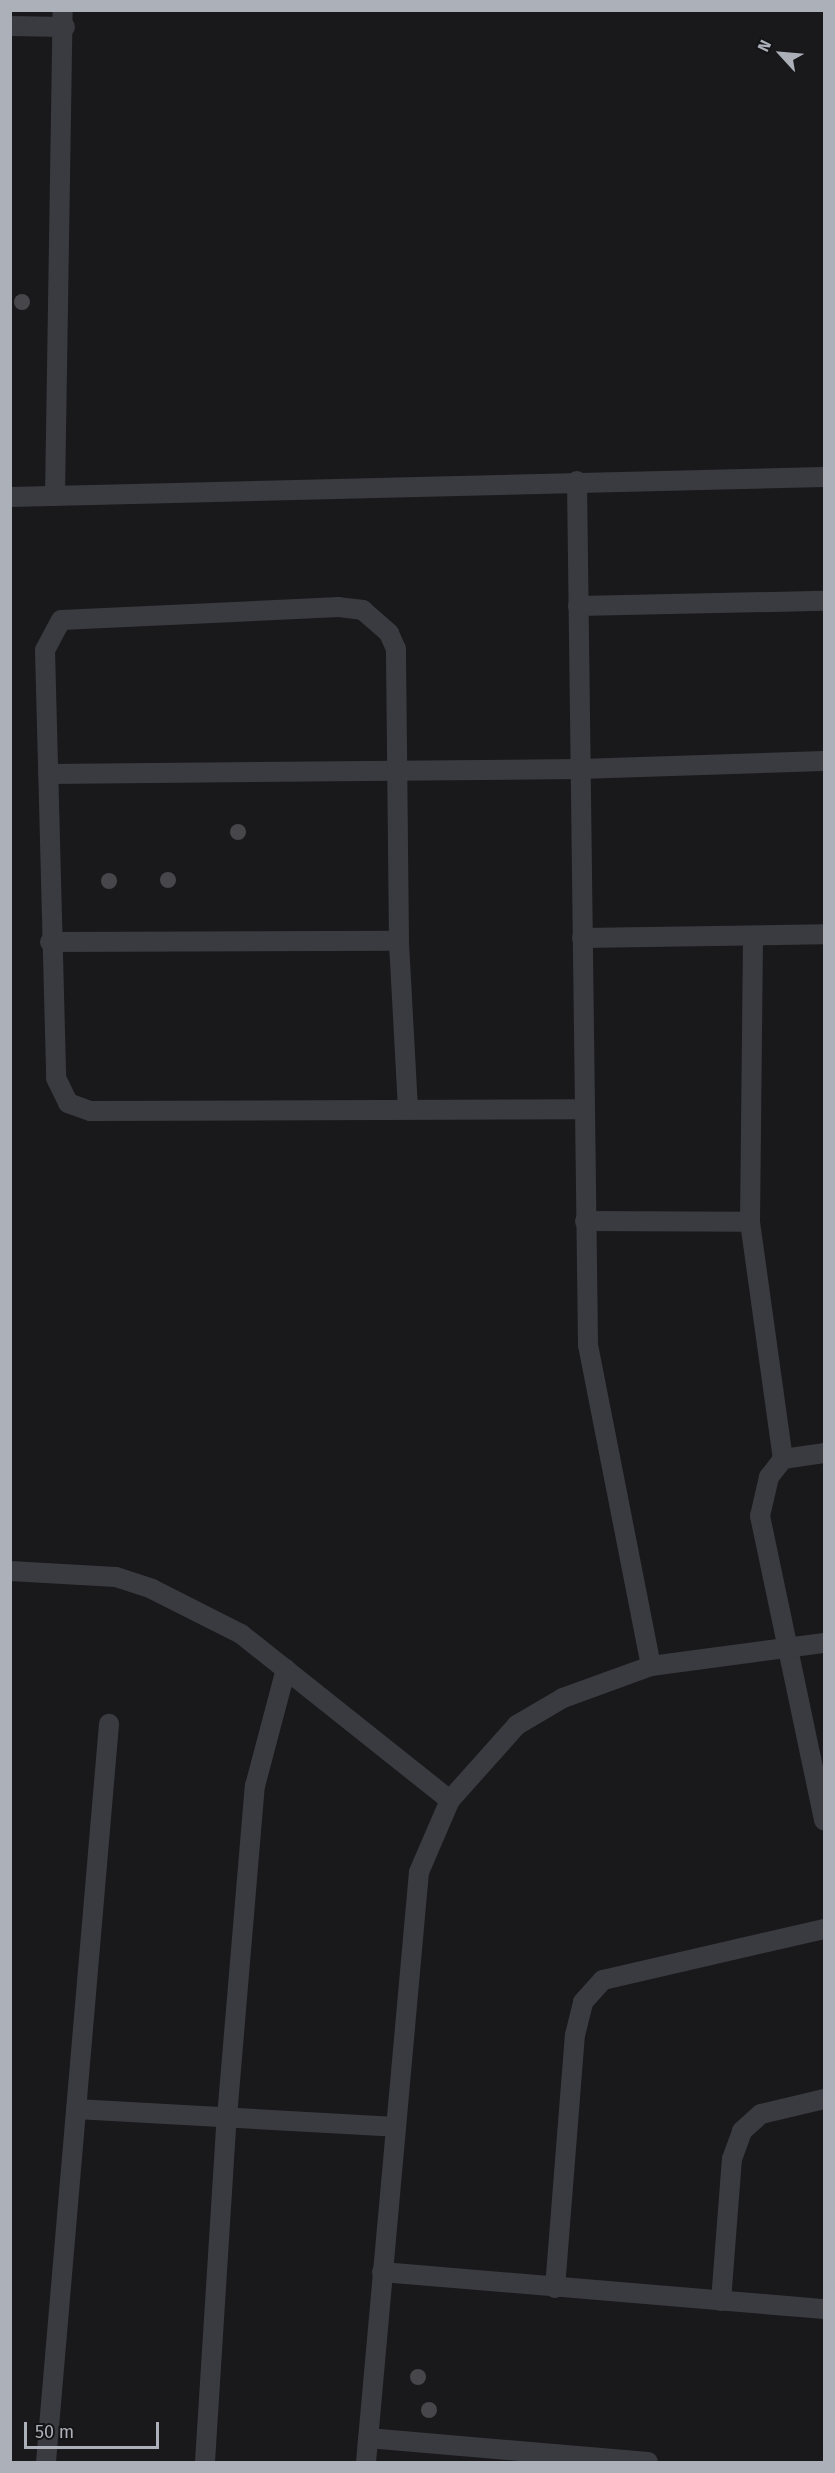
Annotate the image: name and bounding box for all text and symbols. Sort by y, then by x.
north arrow [751,24,811,84]
text: N [754,37,775,55]
scale bar [27,2410,162,2448]
text: 50 m [35,2421,74,2443]

